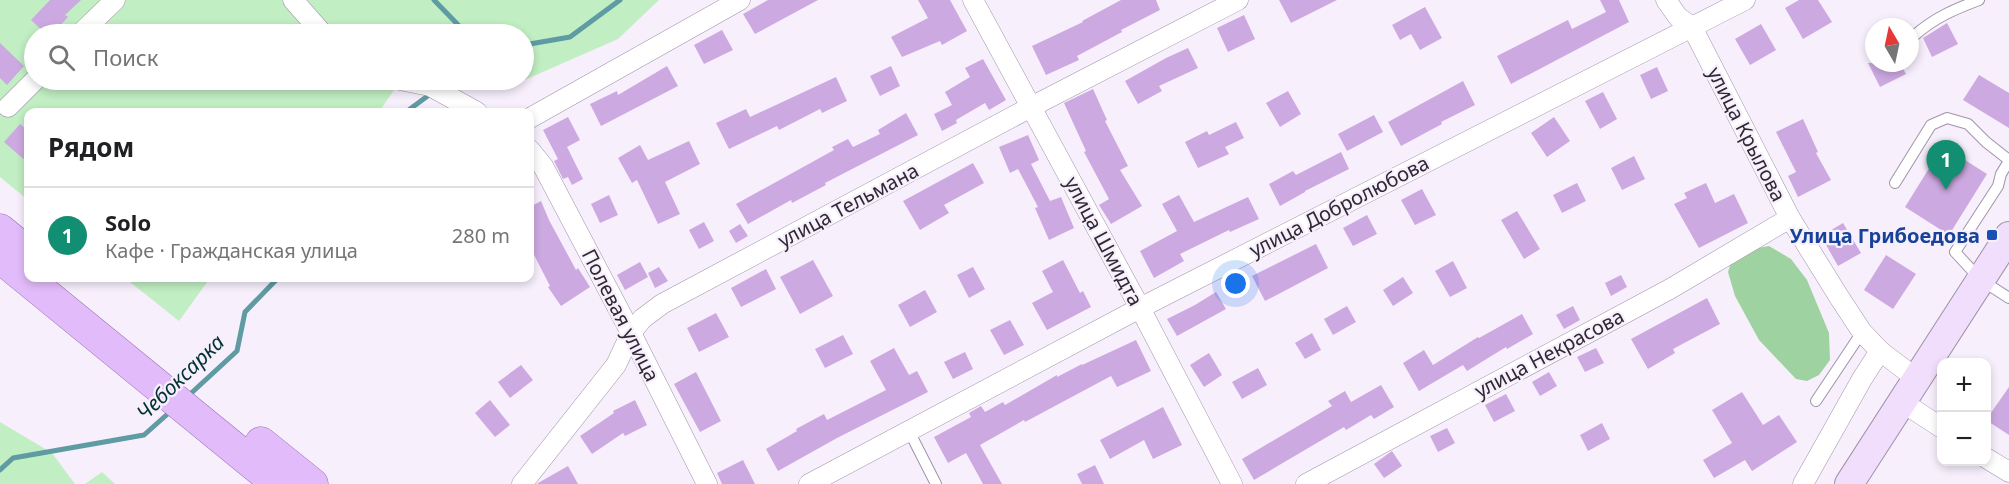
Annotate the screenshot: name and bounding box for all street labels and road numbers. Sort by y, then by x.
street label: улица Крылова [1701,62,1793,206]
street label: улица Добролюбова [1245,149,1433,263]
street label: улица Тельмана [773,157,923,253]
street label: улица Шмидта [1059,172,1149,310]
street label: Полевая улица [576,244,666,386]
street label: улица Некрасова [1470,302,1628,404]

